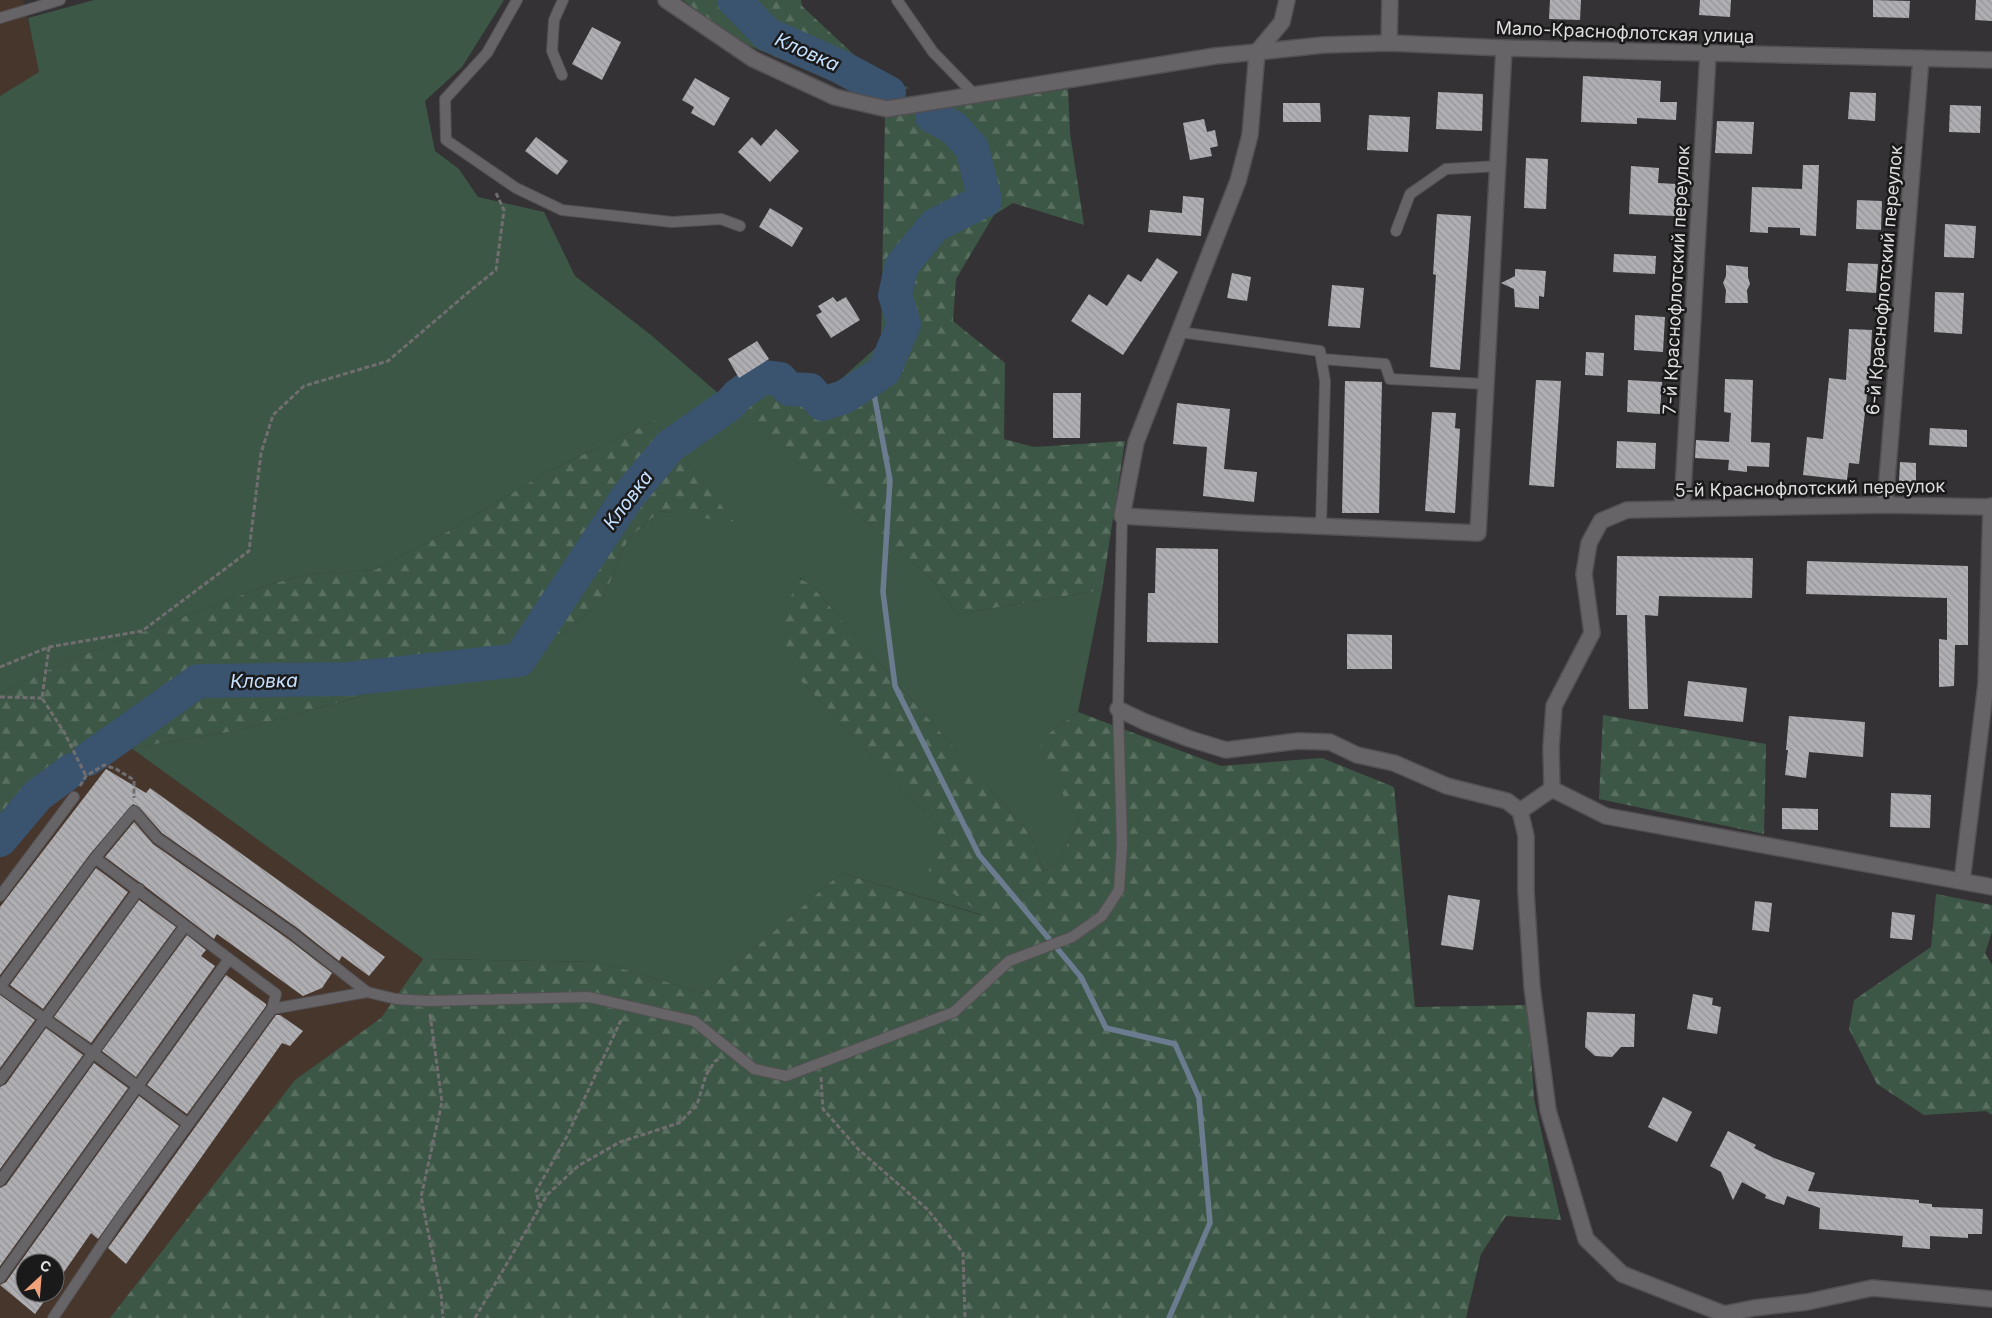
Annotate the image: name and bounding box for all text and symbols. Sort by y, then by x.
street label: Мало-Краснофлотская улица [1495,17,1755,47]
water label: Кловка [771,28,843,76]
street label: 6-й Краснофлотский переулок [1862,144,1906,416]
street label: 7-й Краснофлотский переулок [1658,145,1694,415]
water label: Кловка [598,466,658,534]
street label: 5-й Краснофлотский переулок [1675,475,1946,501]
water label: Кловка [230,669,298,693]
north arrow [15,1253,65,1303]
text: С [38,1256,54,1276]

